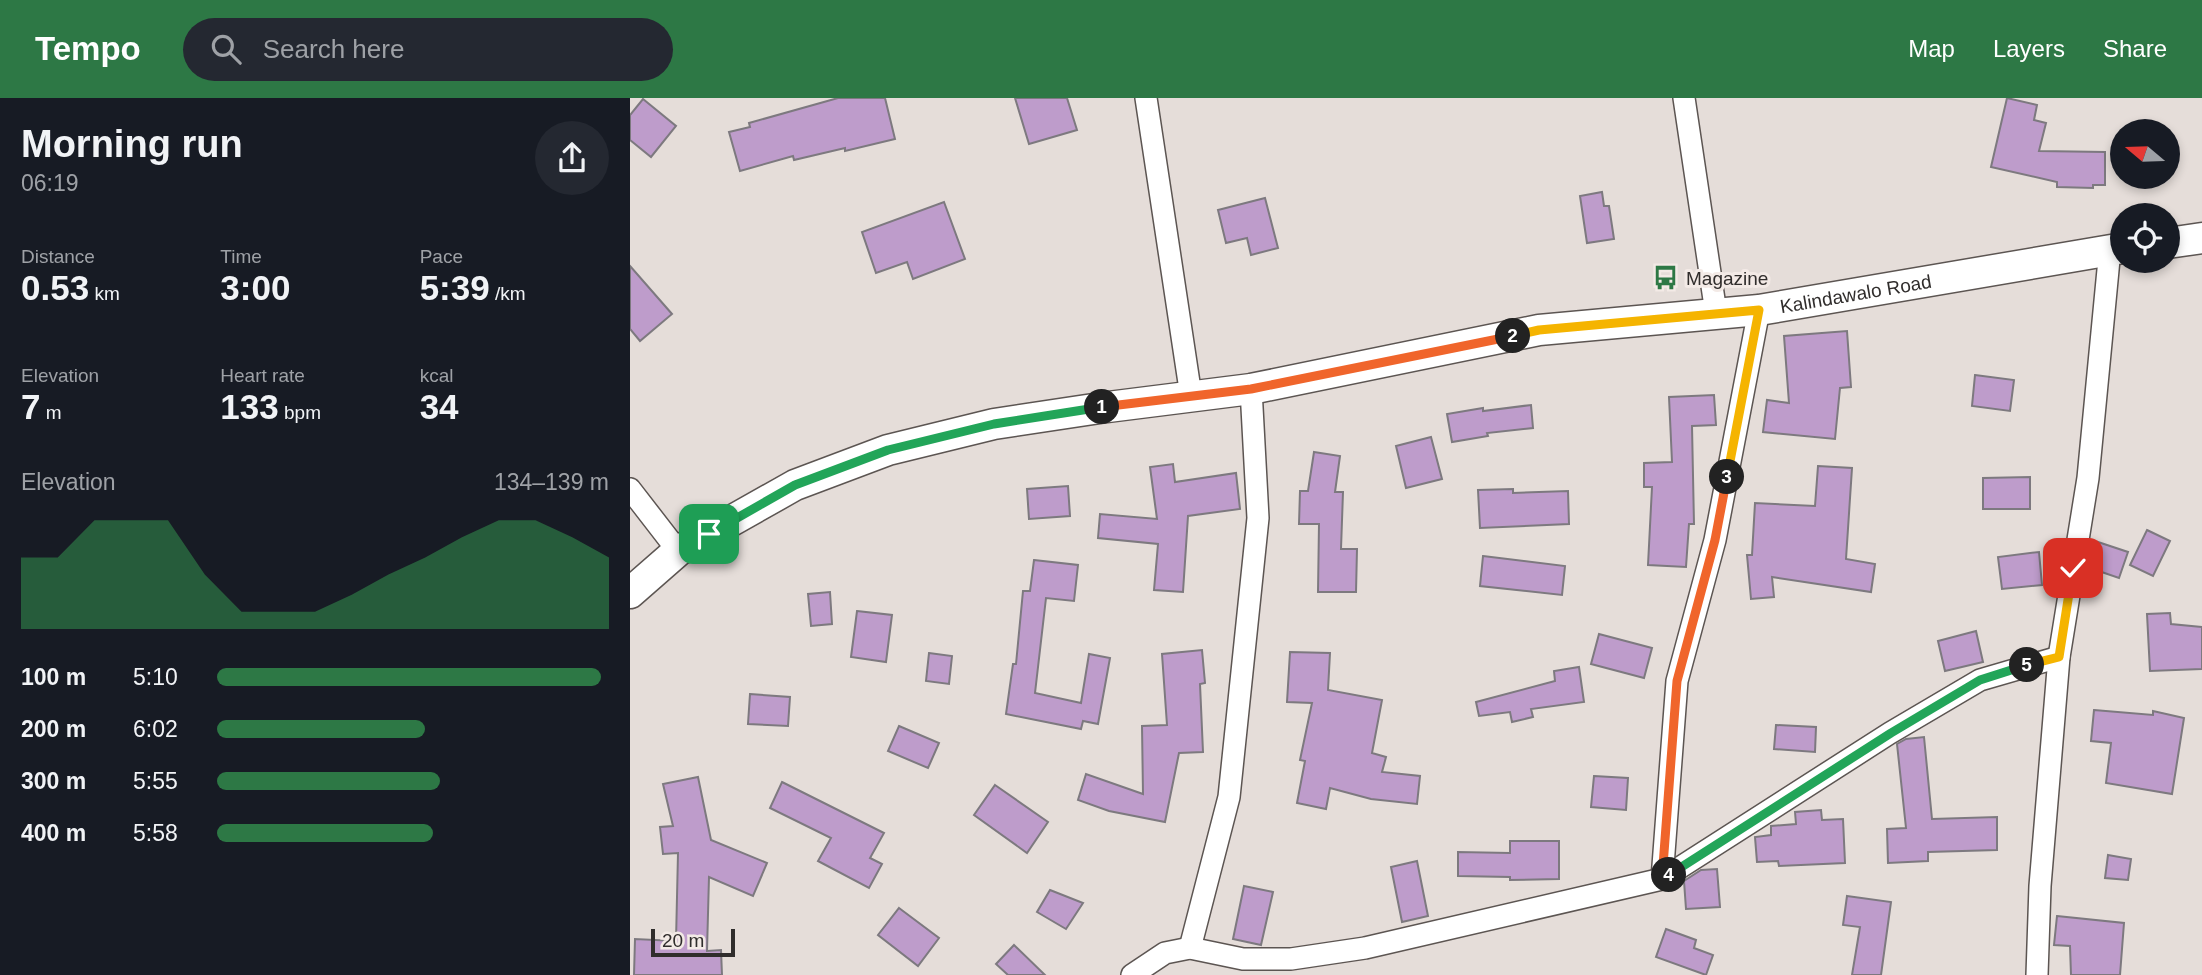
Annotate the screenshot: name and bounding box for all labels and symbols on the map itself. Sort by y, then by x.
north arrow [2110,119,2180,189]
bus stop icon: Magazine [1652,264,1680,292]
place label: Magazine [1686,268,1768,289]
street label: Kalindawalo Road [1778,270,1933,317]
pin: 2 [1496,318,1530,354]
pin: 1 [1084,390,1120,424]
pin: 3 [1710,460,1744,494]
pin [679,504,739,564]
pin [2043,538,2103,598]
pin: 5 [2010,648,2044,682]
pin: 4 [1651,858,1686,892]
scale bar [651,926,735,958]

